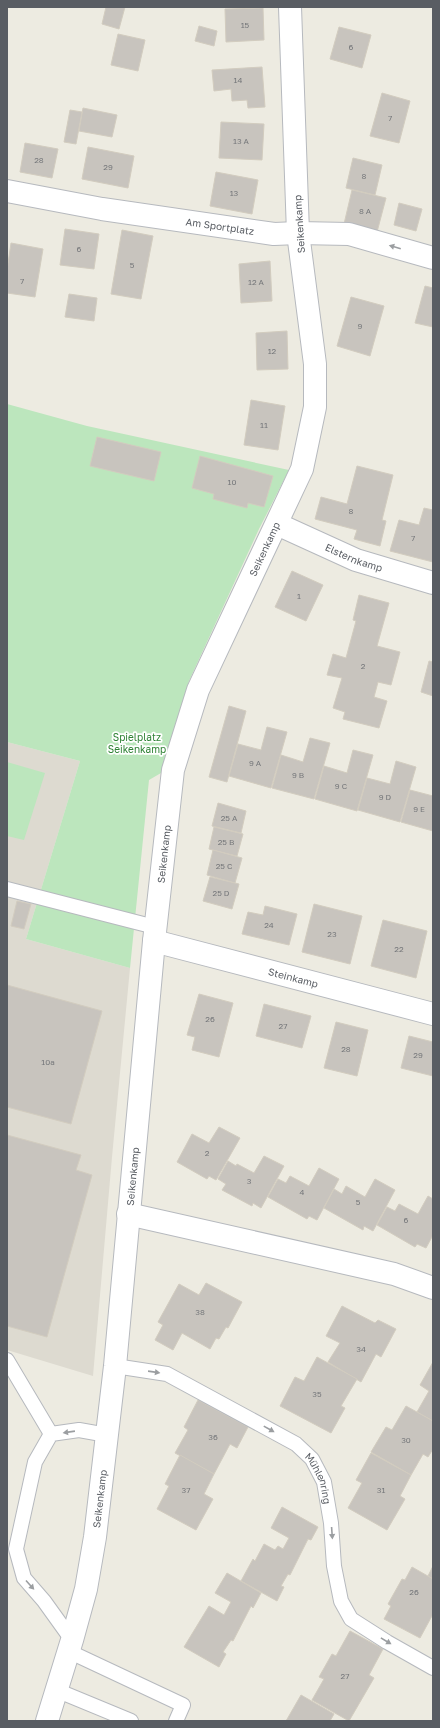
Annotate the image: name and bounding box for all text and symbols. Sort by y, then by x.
house number: 15 [241,20,250,30]
house number: 6 [349,42,354,52]
house number: 14 [234,75,242,85]
house number: 7 [388,113,392,123]
house number: 13 A [233,136,250,146]
house number: 28 [34,155,44,165]
house number: 29 [103,162,113,172]
house number: 8 [362,171,367,181]
house number: 13 [230,188,239,198]
street label: Seikenkamp [291,194,307,254]
house number: 8 A [359,206,372,216]
street label: Am Sportplatz [185,215,255,237]
house number: 6 [77,244,82,254]
one-way arrow [389,244,401,250]
house number: 5 [130,260,135,270]
house number: 7 [20,276,24,286]
house number: 12 A [248,277,265,287]
house number: 9 [358,321,363,331]
house number: 12 [268,346,277,356]
house number: 11 [260,420,268,430]
house number: 10 [228,477,236,487]
house number: 8 [349,506,354,516]
street label: Seikenkamp [246,520,282,578]
house number: 7 [411,533,415,543]
street label: Elsternkamp [323,541,384,574]
house number: 1 [297,591,301,601]
house number: 2 [361,661,366,671]
park label: Spielplatz Seikenkamp [108,731,166,755]
house number: 9 A [249,758,262,768]
house number: 9 B [292,770,304,780]
house number: 9 C [335,781,348,791]
house number: 9 D [379,792,392,802]
house number: 9 E [413,804,425,814]
house number: 25 A [221,813,238,823]
street label: Seikenkamp [154,824,173,884]
house number: 25 B [218,837,234,847]
house number: 25 C [216,861,233,871]
house number: 25 D [213,888,230,898]
house number: 24 [264,920,274,930]
house number: 23 [327,929,337,939]
house number: 22 [394,944,404,954]
street label: Steinkamp [267,965,320,990]
house number: 26 [205,1014,215,1024]
house number: 27 [279,1021,287,1031]
house number: 28 [341,1044,351,1054]
house number: 29 [413,1050,423,1060]
house number: 10a [41,1057,55,1067]
street label: Seikenkamp [124,1147,141,1206]
house number: 2 [205,1148,210,1158]
house number: 3 [247,1176,252,1186]
house number: 4 [300,1187,305,1197]
house number: 5 [356,1197,361,1207]
house number: 6 [404,1215,409,1225]
house number: 38 [195,1307,205,1317]
house number: 34 [356,1344,366,1354]
one-way arrow [148,1369,160,1375]
house number: 35 [312,1389,322,1399]
one-way arrow [263,1426,275,1433]
one-way arrow [63,1428,75,1435]
house number: 36 [208,1432,218,1442]
house number: 30 [401,1435,411,1445]
street label: Mühlenring [303,1450,334,1505]
street label: Seikenkamp [90,1469,109,1528]
house number: 37 [182,1485,190,1495]
house number: 31 [377,1485,385,1495]
one-way arrow [328,1527,335,1539]
one-way arrow [25,1580,34,1590]
house number: 26 [409,1587,419,1597]
one-way arrow [380,1638,392,1645]
house number: 27 [341,1671,349,1681]

